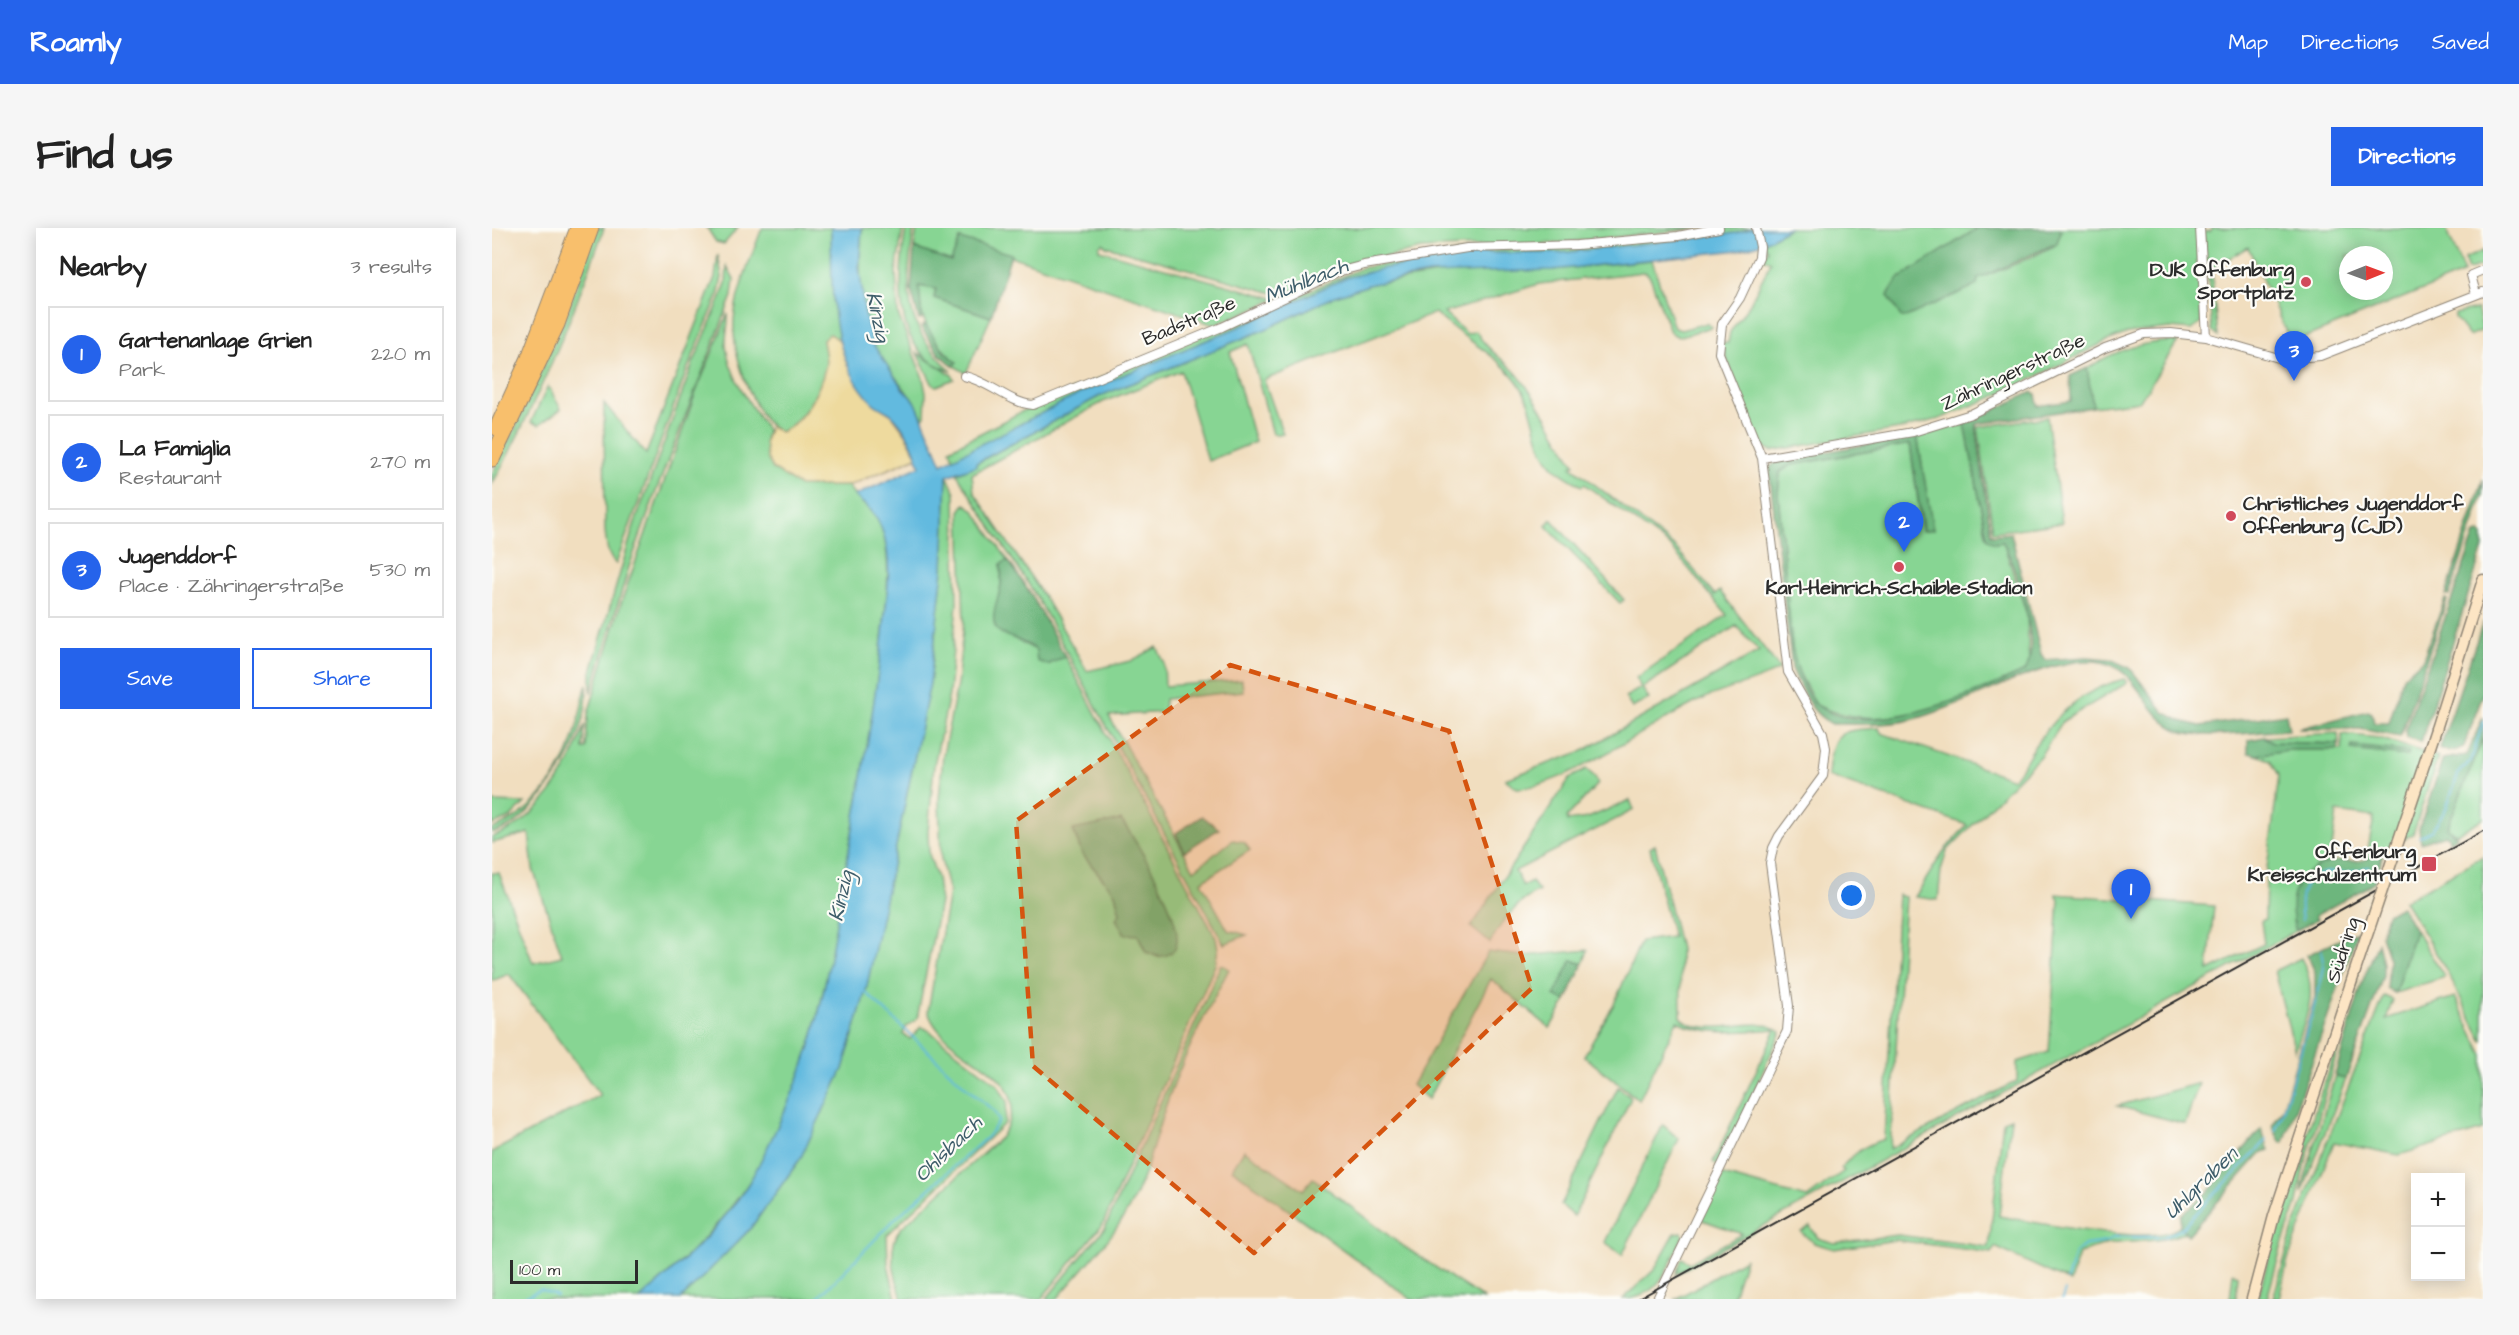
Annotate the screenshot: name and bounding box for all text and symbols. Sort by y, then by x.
text: Roamly [30,23,122,62]
text: Map [2228,28,2268,57]
text: Directions [2301,28,2399,57]
text: Saved [2432,28,2489,57]
text: Find us [36,127,173,185]
button: Directions [2331,127,2483,186]
north arrow [2339,246,2393,300]
text: Nearby [60,249,147,285]
water label: Mühlbach [1260,250,1354,311]
text: 3 results [350,253,432,281]
place label: DJK Offenburg Sportplatz [2150,256,2295,307]
marker: DJK Offenburg Sportplatz [2299,275,2313,289]
water label: Kinzig [858,289,898,346]
street label: Badstraße [1138,289,1240,353]
text: Gartenanlage Grien [119,325,312,356]
street label: Zähringerstraße [1936,326,2090,419]
pin: 3 [2274,332,2314,381]
text: 1 [80,340,83,368]
text: 220 m [371,340,430,368]
text: Park [119,356,165,384]
text: La Famiglia [119,433,230,464]
text: 2 [76,448,87,476]
text: 270 m [370,448,430,476]
text: Restaurant [119,464,222,492]
place label: Christliches Jugenddorf Offenburg (CJD) [2243,490,2465,542]
pin: 2 [1884,502,1924,552]
marker: Christliches Jugenddorf Offenburg (CJD) [2224,509,2238,523]
text: Jugenddorf [119,541,236,572]
text: 3 [76,556,87,584]
text: 530 m [369,556,430,584]
marker: Karl-Heinrich-Schaible-Stadion [1892,560,1906,574]
text: Place · Zähringerstraße [119,572,344,600]
place label: Karl-Heinrich-Schaible-Stadion [1765,574,2033,602]
button: Save [60,648,240,709]
button: Share [252,648,432,709]
place label: Offenburg Kreisschulzentrum [2248,838,2417,889]
marker: Offenburg Kreisschulzentrum [2420,855,2438,873]
water label: Kinzig [822,867,862,924]
pin: 1 [2112,870,2150,919]
your location [1837,881,1866,910]
street label: Südring [2319,914,2368,987]
water label: Ohlsbach [908,1108,990,1189]
water label: Uhlgraben [2158,1139,2246,1226]
map controls [2411,1173,2465,1281]
button: + [2411,1173,2465,1227]
button: − [2411,1227,2465,1281]
scale bar [510,1257,638,1284]
text: 100 m [519,1259,560,1281]

